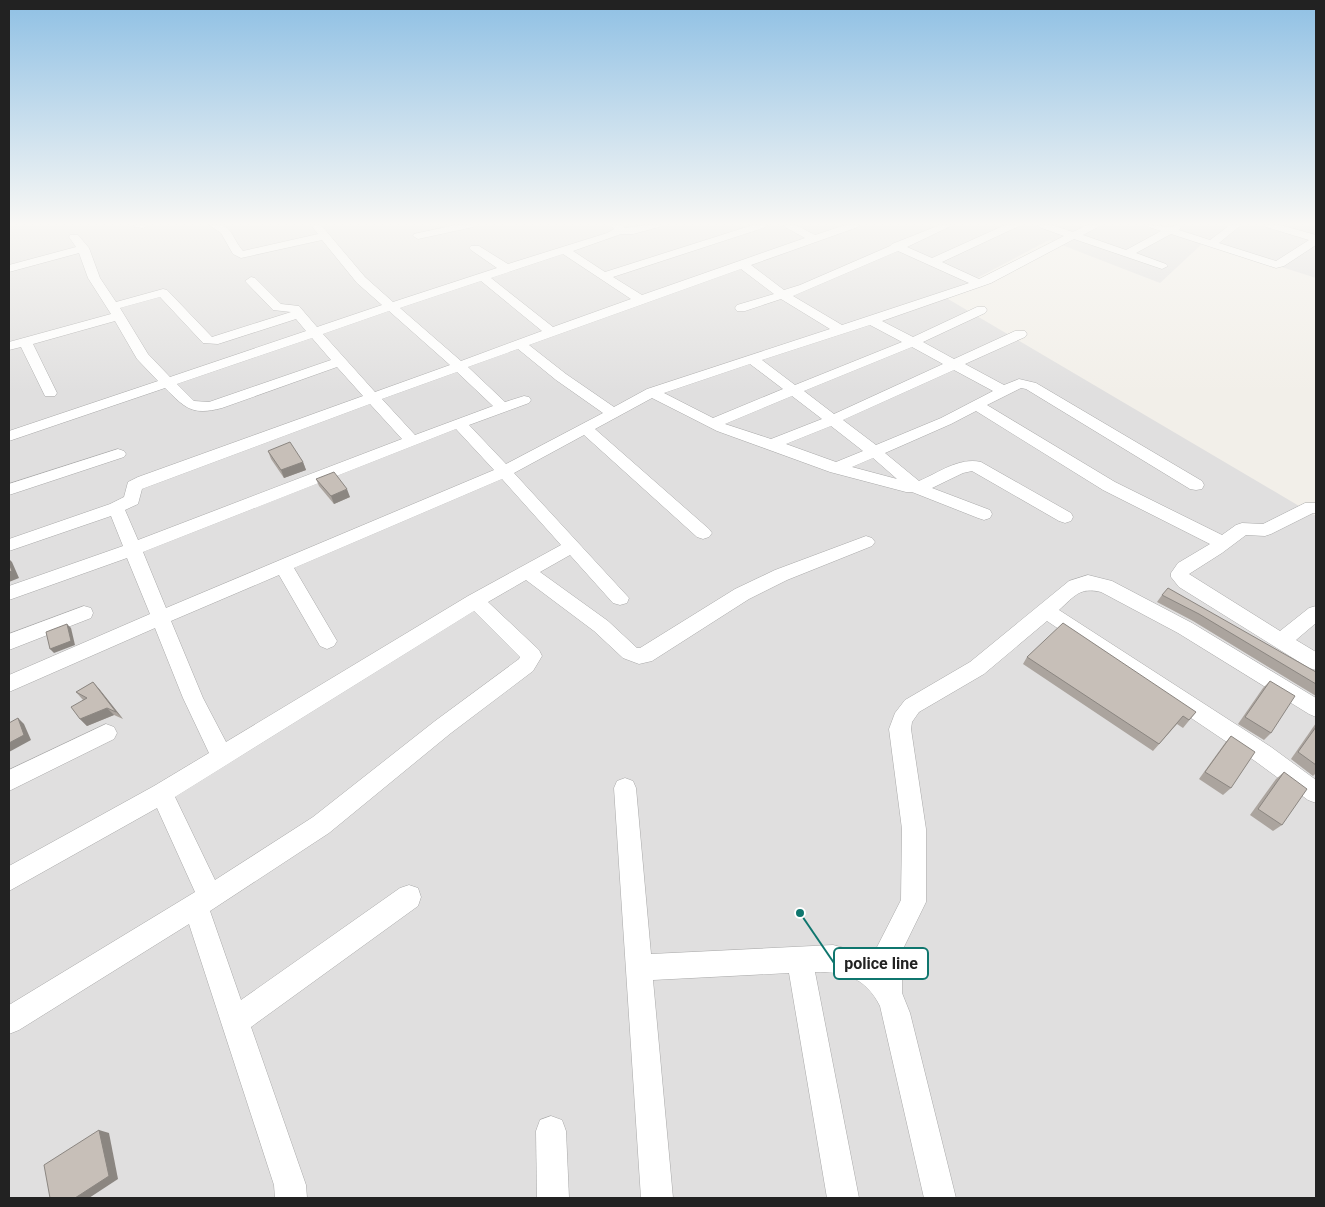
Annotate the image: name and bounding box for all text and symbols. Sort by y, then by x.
callout: police line [834,948,928,979]
text: police line [844,954,918,973]

